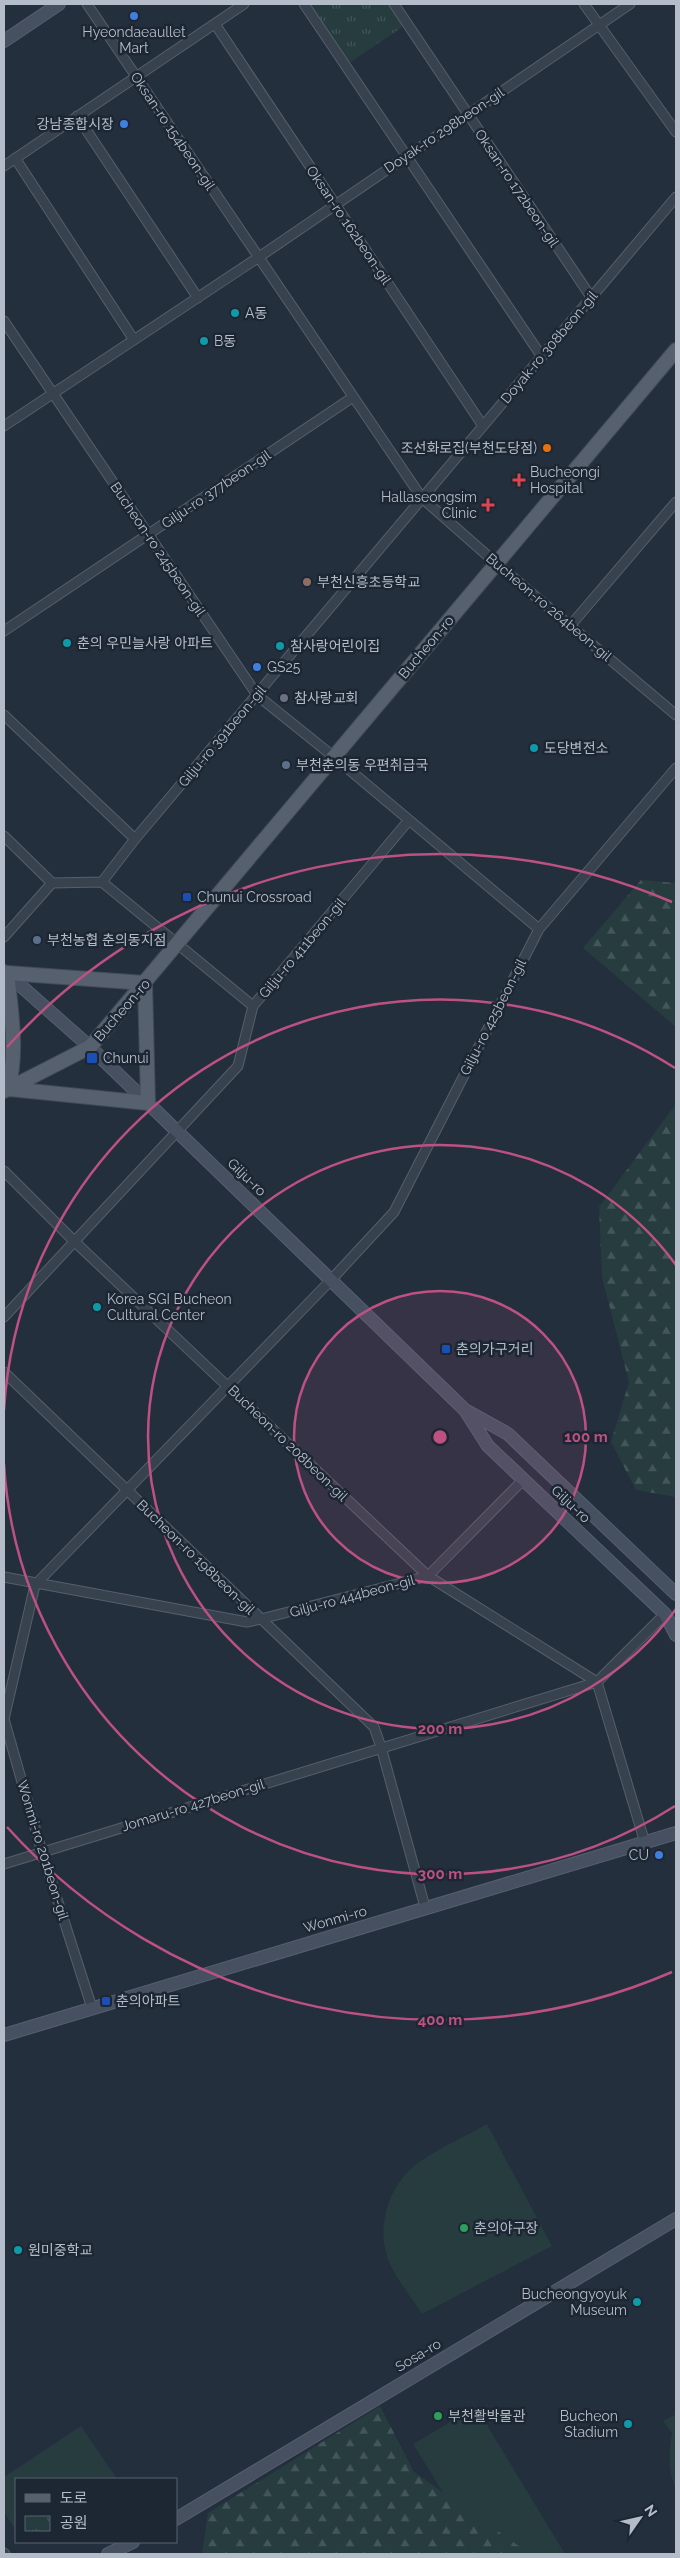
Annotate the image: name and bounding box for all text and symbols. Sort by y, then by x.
marker: Hyeondaeaullet Mart [128,10,140,22]
place label: Hyeondaeaullet Mart [82,24,186,56]
street label: Oksan-ro 154beon-gil [127,69,219,193]
street label: Doyak-ro 298beon-gil [381,84,507,176]
place label: 강남종합시장 [37,116,114,132]
marker: 강남종합시장 [118,118,130,130]
street label: Oksan-ro 172beon-gil [472,126,562,250]
street label: Oksan-ro 162beon-gil [303,163,395,287]
street label: Doyak-ro 308beon-gil [497,288,601,406]
place label: A동 [245,305,267,321]
marker: A동 [229,307,241,319]
place label: B동 [214,333,236,349]
marker: B동 [198,335,210,347]
place label: 조선화로집(부천도당점) [401,440,537,456]
marker: 조선화로집(부천도당점) [541,442,553,454]
street label: Gilju-ro 377beon-gil [158,446,274,531]
place label: Bucheongi Hospital [530,464,600,496]
marker: Bucheongi Hospital [512,473,526,487]
street label: Bucheon-ro 245beon-gil [107,479,209,619]
place label: Hallaseongsim Clinic [381,489,477,521]
marker: Hallaseongsim Clinic [481,498,495,512]
street label: Bucheon-ro 264beon-gil [483,550,615,664]
place label: 부천신흥초등학교 [317,574,420,590]
marker: 부천신흥초등학교 [301,576,313,588]
street label: Bucheon-ro [395,612,457,682]
place label: 춘의 우민늘사랑 아파트 [77,635,213,651]
marker: 춘의 우민늘사랑 아파트 [61,637,73,649]
place label: 참사랑어린이집 [290,638,380,654]
marker: 참사랑어린이집 [274,640,286,652]
place label: GS25 [267,659,301,675]
marker: GS25 [251,661,263,673]
street label: Gilju-ro 391beon-gil [175,682,269,790]
place label: 참사랑교회 [294,690,358,706]
marker: 참사랑교회 [278,692,290,704]
place label: 도당변전소 [544,740,609,756]
marker: 도당변전소 [528,742,540,754]
place label: 부천춘의동 우편취급국 [296,757,428,773]
marker: 부천춘의동 우편취급국 [280,759,292,771]
place label: Chunui Crossroad [197,889,312,905]
marker: Chunui Crossroad [181,891,193,903]
street label: Gilju-ro 411beon-gil [256,895,349,1001]
place label: 부천농협 춘의동지점 [47,932,167,948]
marker: 부천농협 춘의동지점 [31,934,43,946]
street label: Gilju-ro 425beon-gil [457,956,529,1078]
street label: Bucheon-ro [91,976,153,1044]
place label: Chunui [103,1050,149,1066]
marker: Chunui [85,1051,99,1065]
street label: Gilju-ro [224,1155,270,1199]
place label: Korea SGI Bucheon Cultural Center [107,1291,232,1323]
marker: Korea SGI Bucheon Cultural Center [91,1301,103,1313]
place label: 춘의가구거리 [456,1341,533,1357]
marker: 춘의가구거리 [440,1343,452,1355]
street label: Bucheon-ro 208beon-gil [225,1382,351,1504]
centre of rings [431,1428,449,1446]
text: 100 m [564,1428,608,1446]
street label: Gilju-ro [548,1482,594,1526]
street label: Bucheon-ro 198beon-gil [134,1496,259,1618]
street label: Gilju-ro 444beon-gil [288,1572,416,1620]
text: 200 m [418,1720,462,1738]
street label: Jomaru-ro 427beon-gil [120,1776,266,1834]
street label: Wonmi-ro 201beon-gil [14,1778,72,1922]
place label: CU [629,1847,649,1863]
marker: CU [653,1849,665,1861]
text: 300 m [418,1865,462,1883]
street label: Wonmi-ro [302,1902,368,1936]
place label: 춘의아파트 [116,1993,181,2009]
marker: 춘의아파트 [100,1995,112,2007]
text: 400 m [418,2011,462,2029]
place label: 춘의야구장 [474,2220,539,2236]
marker: 춘의야구장 [458,2222,470,2234]
place label: 원미중학교 [28,2242,93,2258]
marker: 원미중학교 [12,2244,24,2256]
place label: Bucheongyoyuk Museum [521,2286,628,2318]
marker: Bucheongyoyuk Museum [631,2296,643,2308]
street label: Sosa-ro [392,2335,444,2375]
place label: 부천활박물관 [448,2408,525,2424]
place label: Bucheon Stadium [560,2408,618,2440]
marker: 부천활박물관 [432,2410,444,2422]
marker: Bucheon Stadium [622,2418,634,2430]
legend [15,2478,178,2543]
text: 도로 [60,2489,88,2507]
north arrow [615,2493,665,2543]
text: N [641,2502,660,2520]
text: 공원 [60,2514,88,2532]

